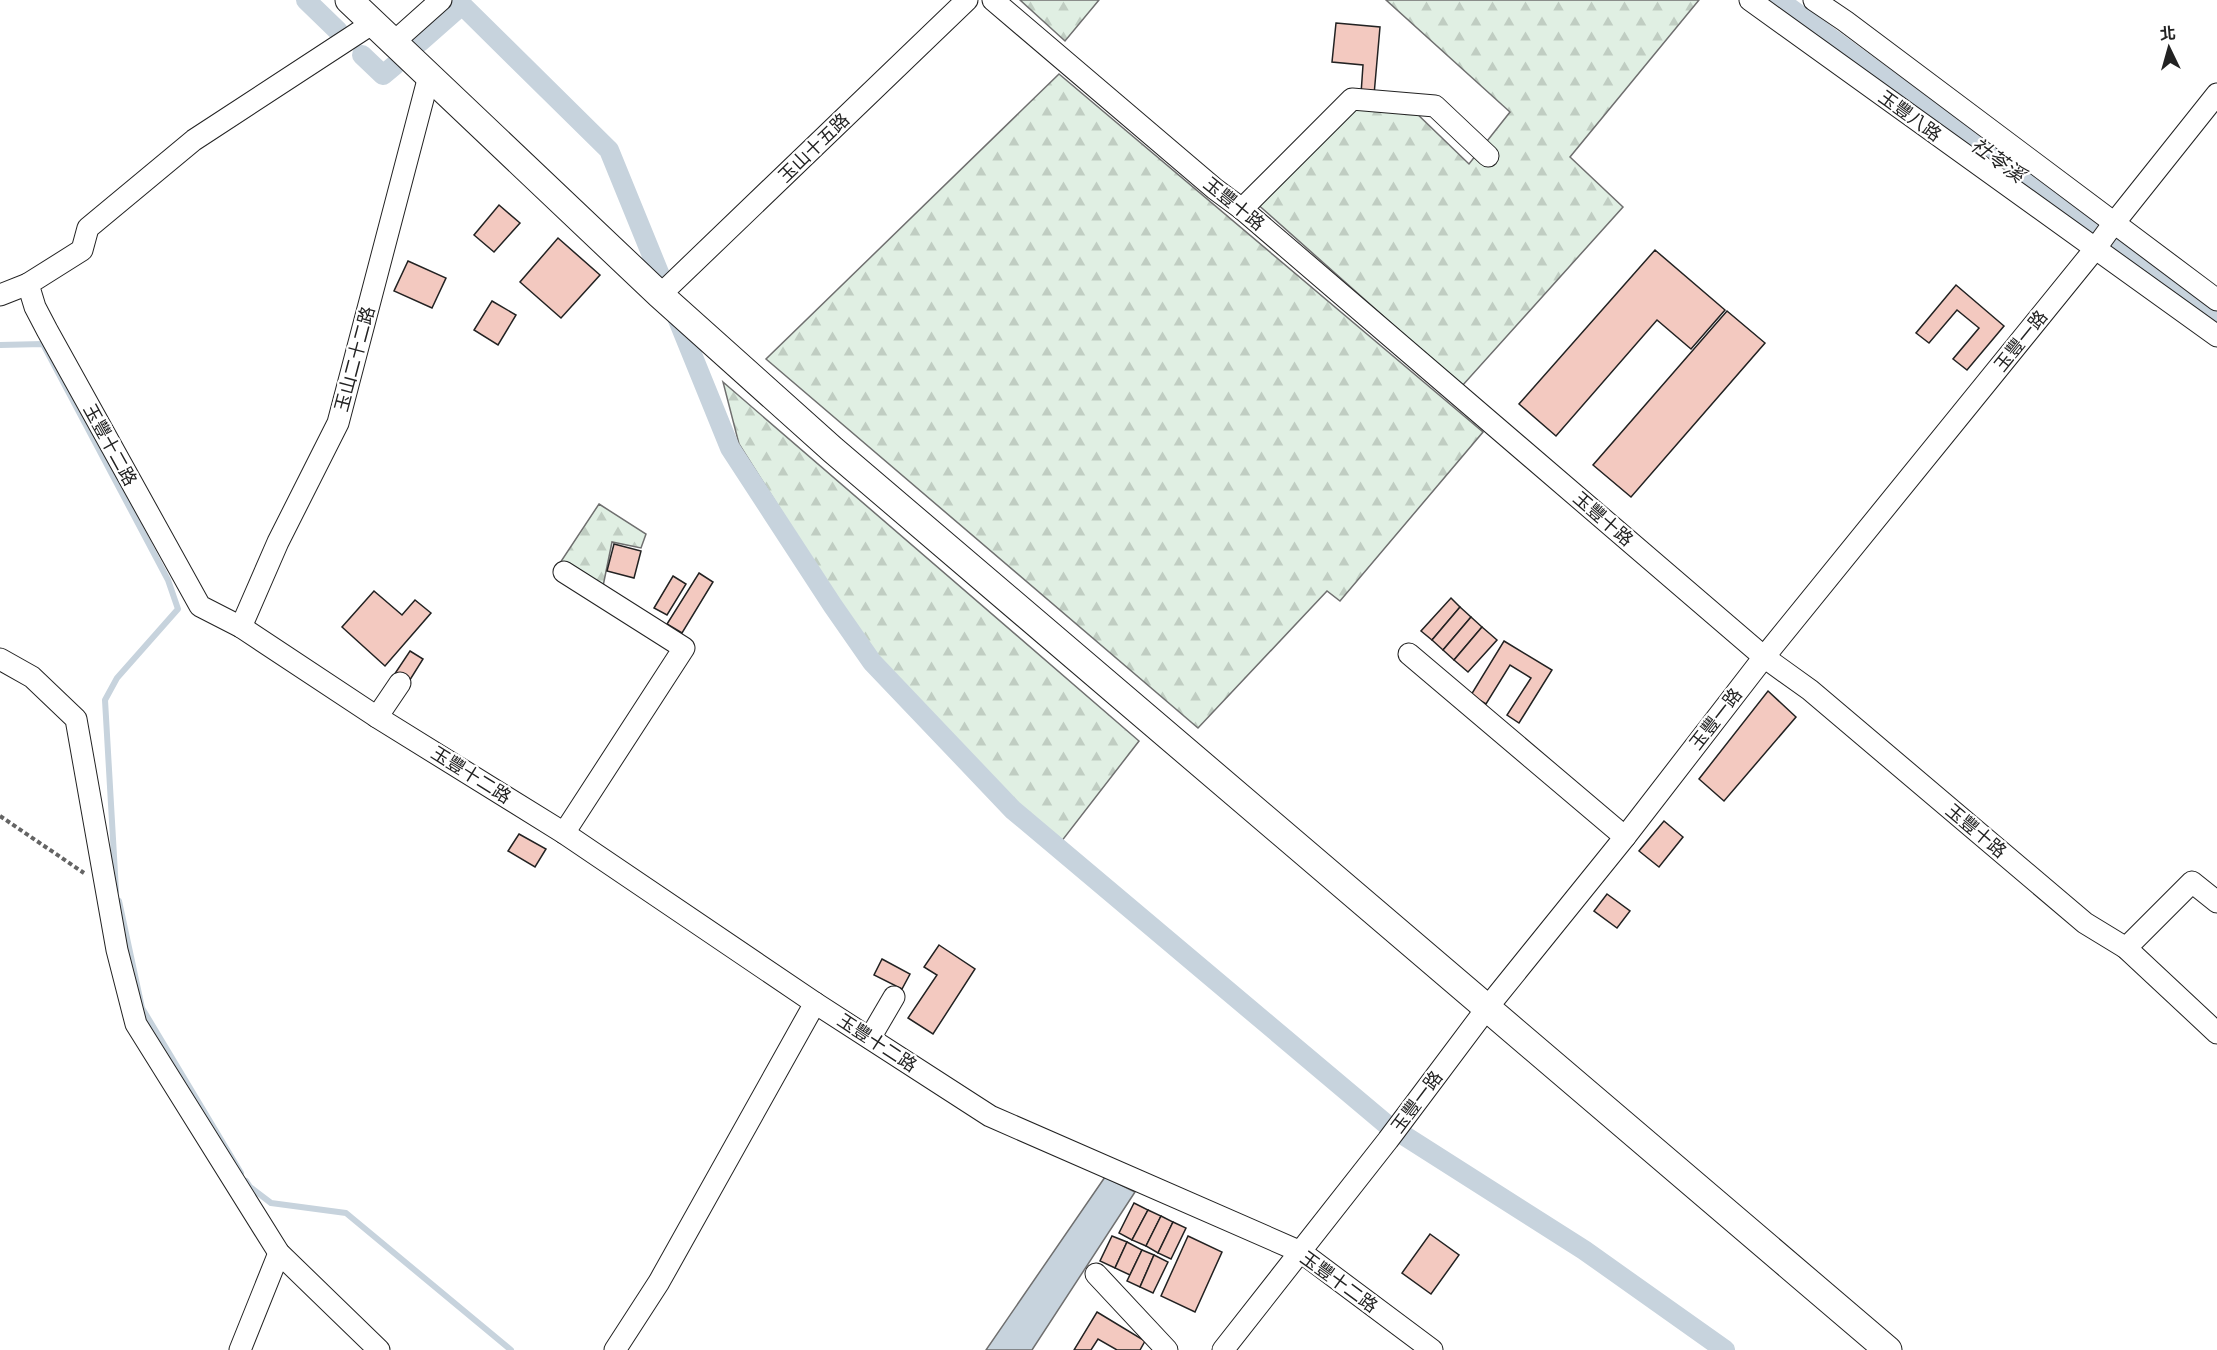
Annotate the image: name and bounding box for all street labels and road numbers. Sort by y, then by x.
street label: 玉豐八路 [1875,86,1946,145]
street label: 玉山十五路 [774,109,853,186]
street label: 玉豐十路 [1200,173,1269,234]
street label: 玉山二十二路 [330,304,379,414]
street label: 玉豐一路 [1990,306,2051,375]
street label: 玉豐十二路 [79,400,141,489]
street label: 玉豐十路 [1569,487,1637,550]
street label: 玉豐一路 [1685,684,1746,754]
street label: 玉豐十二路 [428,742,515,807]
street label: 玉豐十路 [1942,799,2011,862]
street label: 玉豐十二路 [834,1009,921,1076]
street label: 玉豐一路 [1387,1067,1447,1137]
street label: 玉豐十二路 [1297,1247,1382,1317]

